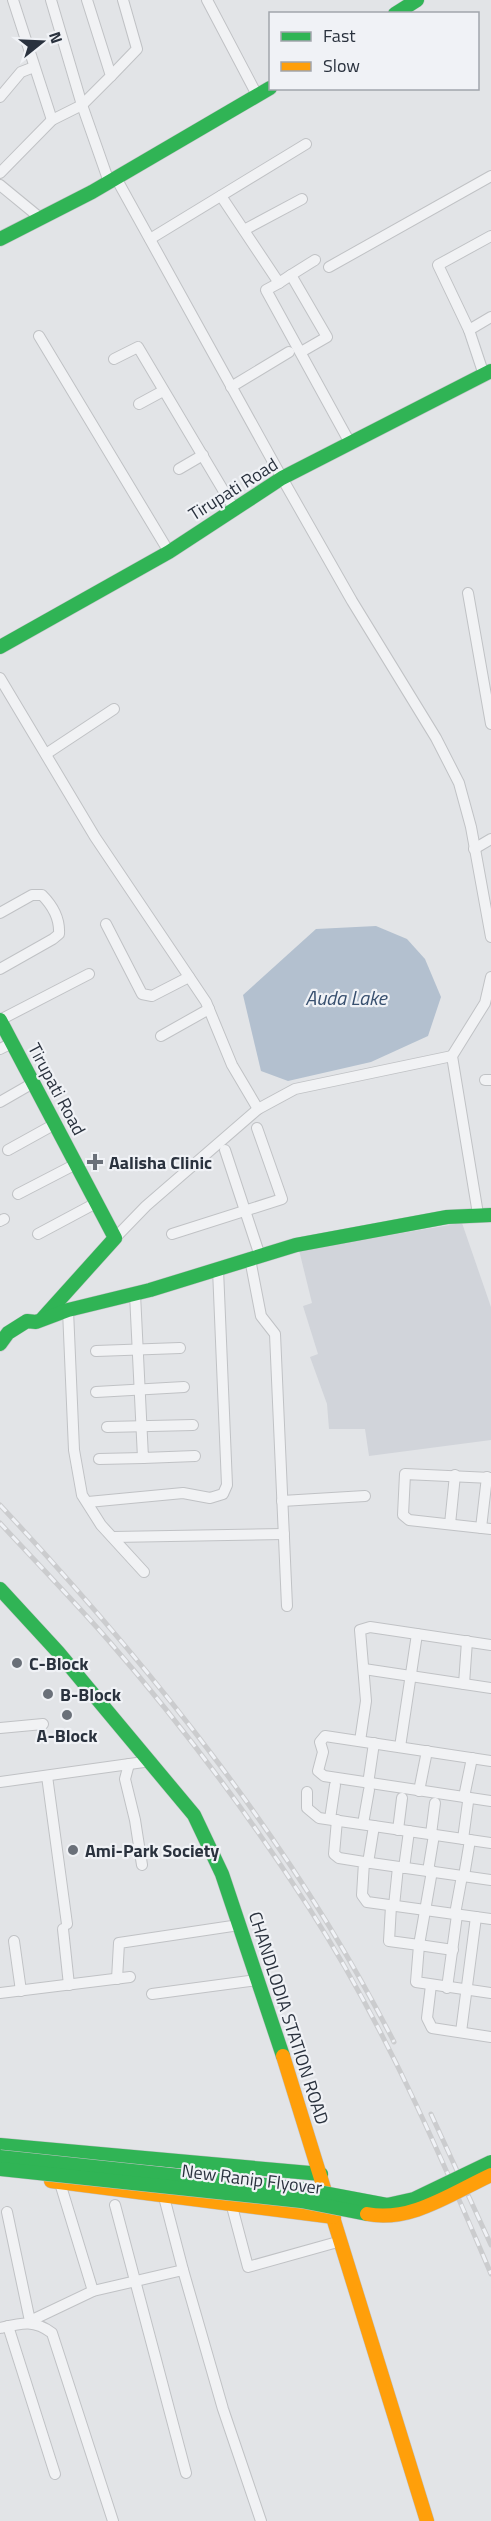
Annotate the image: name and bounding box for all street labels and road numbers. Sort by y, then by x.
street label: Tirupati Road [183,451,283,527]
street label: Tirupati Road [21,1038,93,1140]
street label: CHANDLODIA STATION ROAD [242,1908,336,2128]
street label: New Ranip Flyover [180,2157,324,2201]

